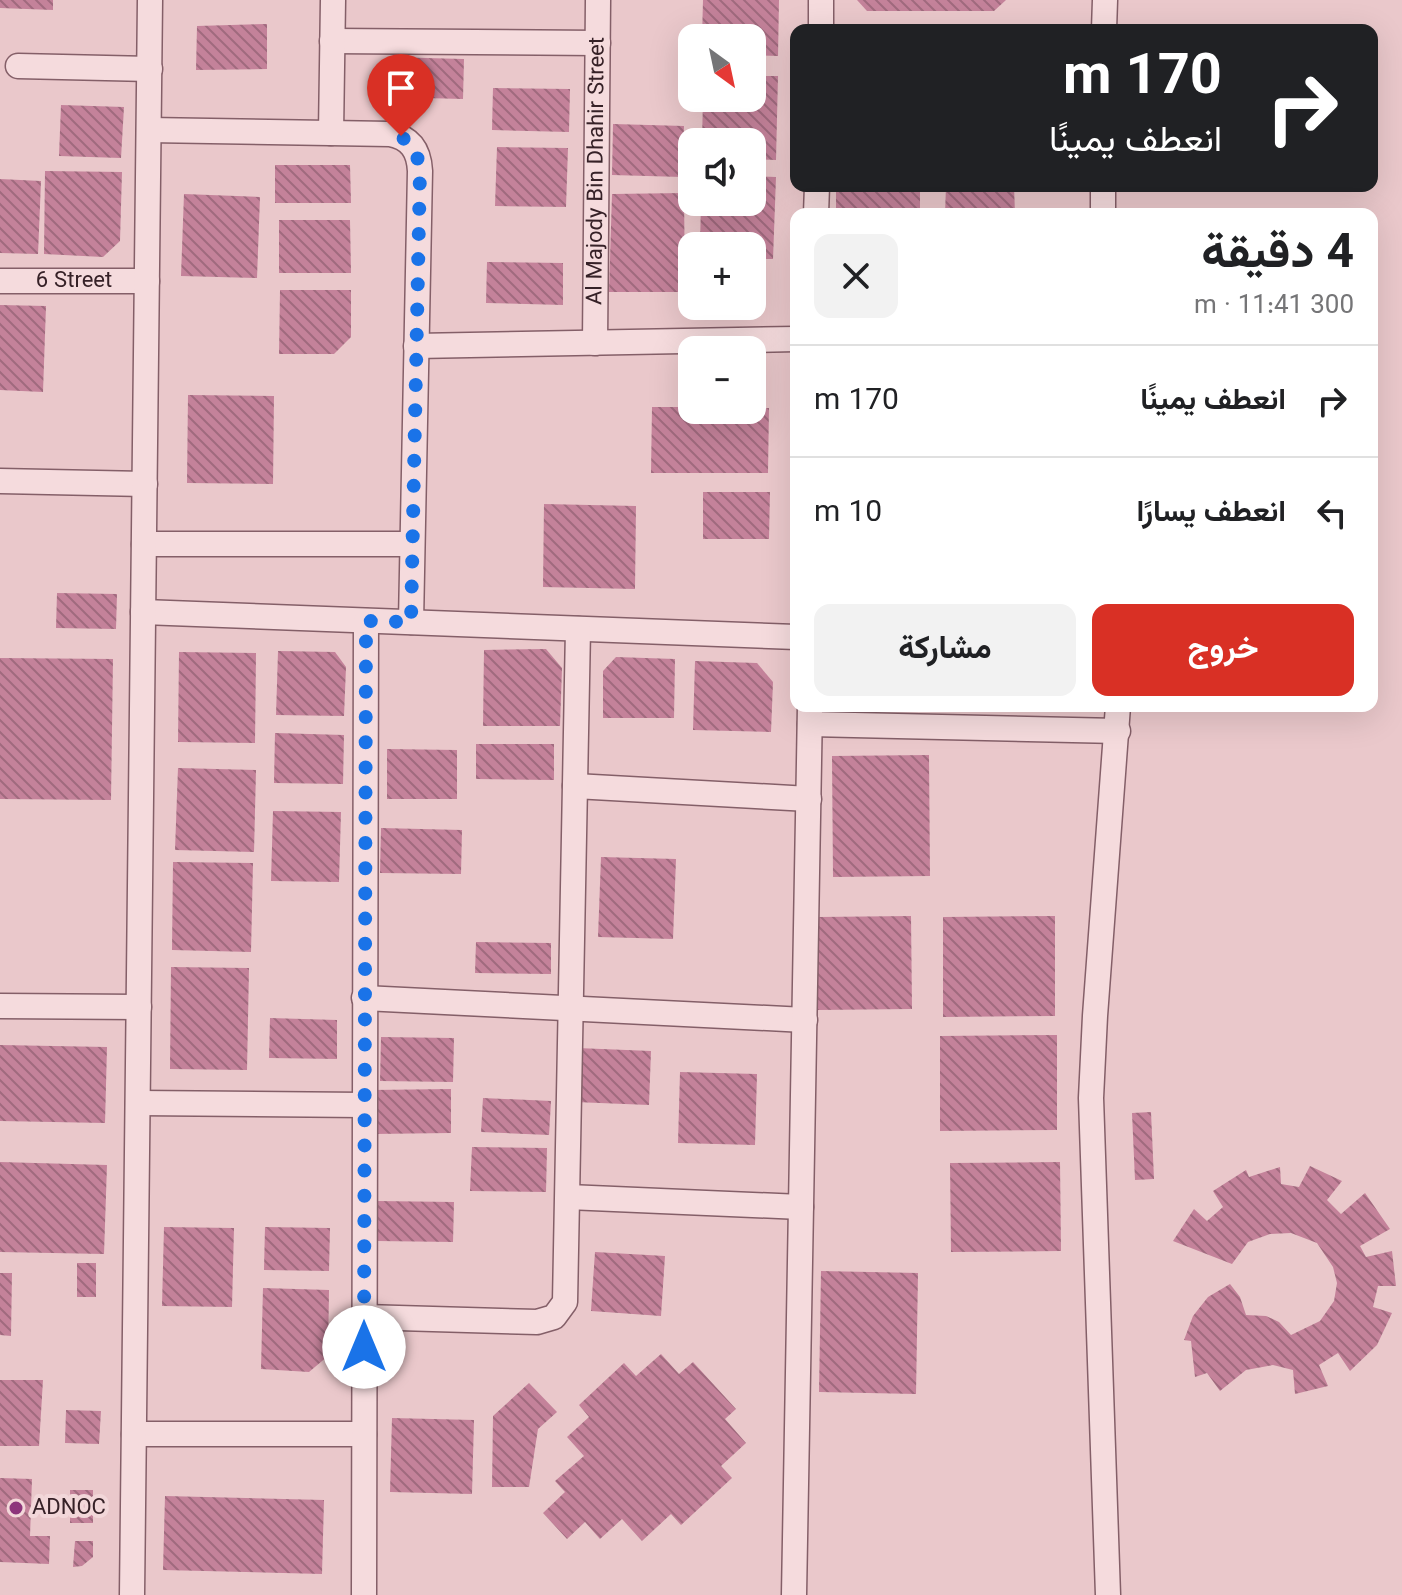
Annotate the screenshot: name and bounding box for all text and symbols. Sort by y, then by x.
north arrow [678,24,766,112]
map controls [678,24,766,424]
text: 170 m [1063,36,1222,123]
street label: Al Majody Bin Dhahir Street [578,37,615,305]
pin [367,54,435,136]
icon: right [1250,56,1354,160]
icon: arrive [379,66,423,110]
text: انعطف يمينًا [1049,114,1222,170]
button: sound [678,128,766,216]
text: 4 دقيقة [1201,218,1354,293]
button: + [678,232,766,320]
button: close [814,234,898,318]
street label: 6 Street [36,264,112,299]
text: 300 m · 11:41 [1194,286,1354,327]
button: − [678,336,766,424]
text: 170 m [814,378,899,425]
text: انعطف يمينًا [1140,378,1286,425]
icon: right [1310,379,1354,423]
text: 10 m [814,490,882,537]
text: انعطف يسارًا [1136,490,1286,537]
icon: left [1310,491,1354,535]
button: مشاركة [814,604,1076,696]
button: خروج [1092,604,1354,696]
position arrow [322,1305,406,1389]
place label: ADNOC [32,1491,106,1526]
marker: ADNOC [7,1499,25,1517]

